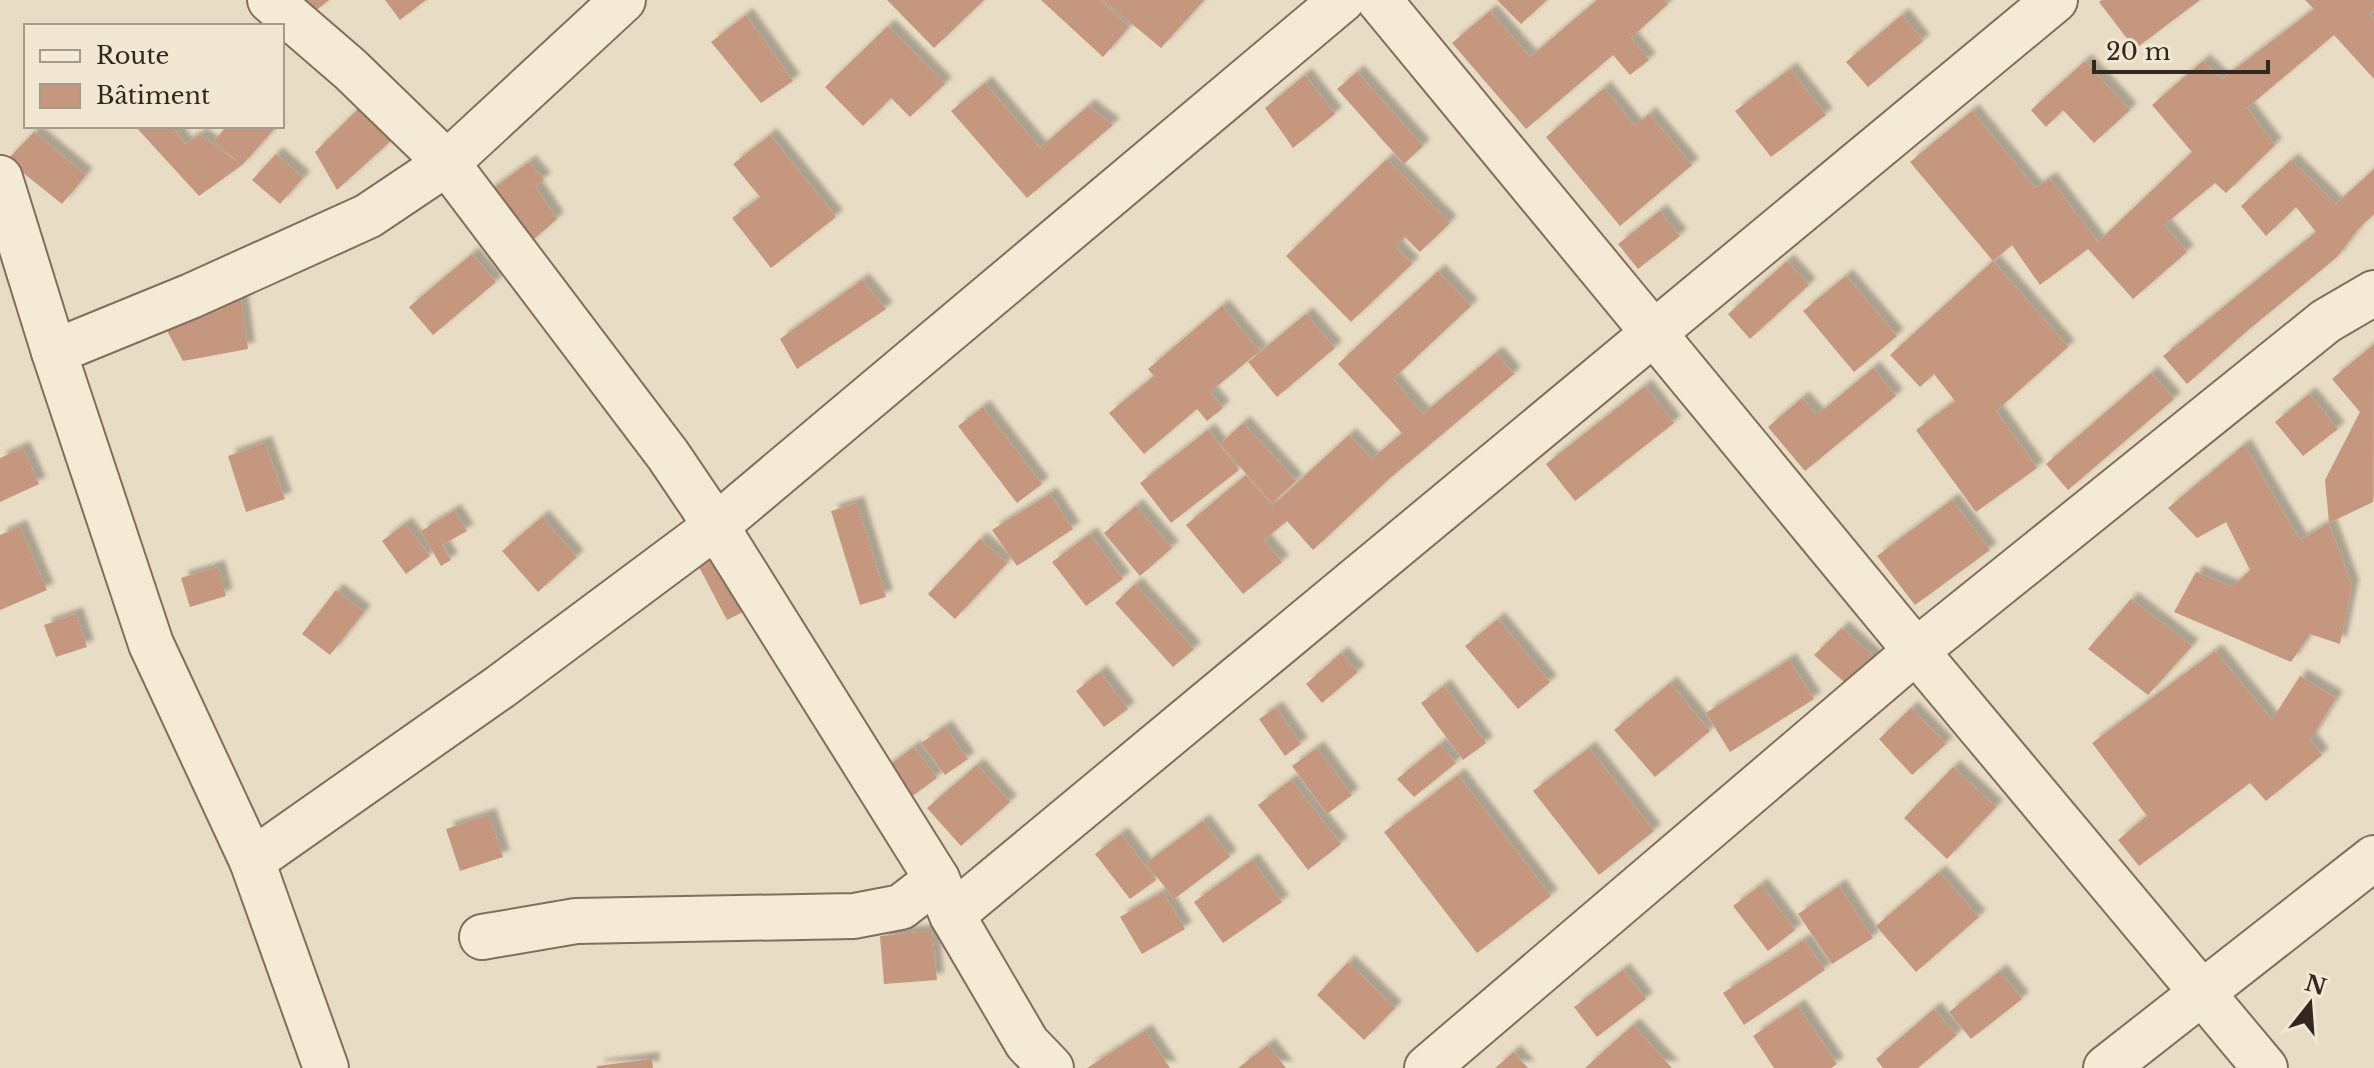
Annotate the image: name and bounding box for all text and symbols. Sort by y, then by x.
legend [24,24,284,128]
scale bar [2094,24,2268,74]
text: 20 m [2106,37,2171,66]
text: Route [96,41,169,70]
text: Bâtiment [96,81,210,110]
north arrow [2270,964,2350,1044]
text: N [2302,969,2330,1001]

